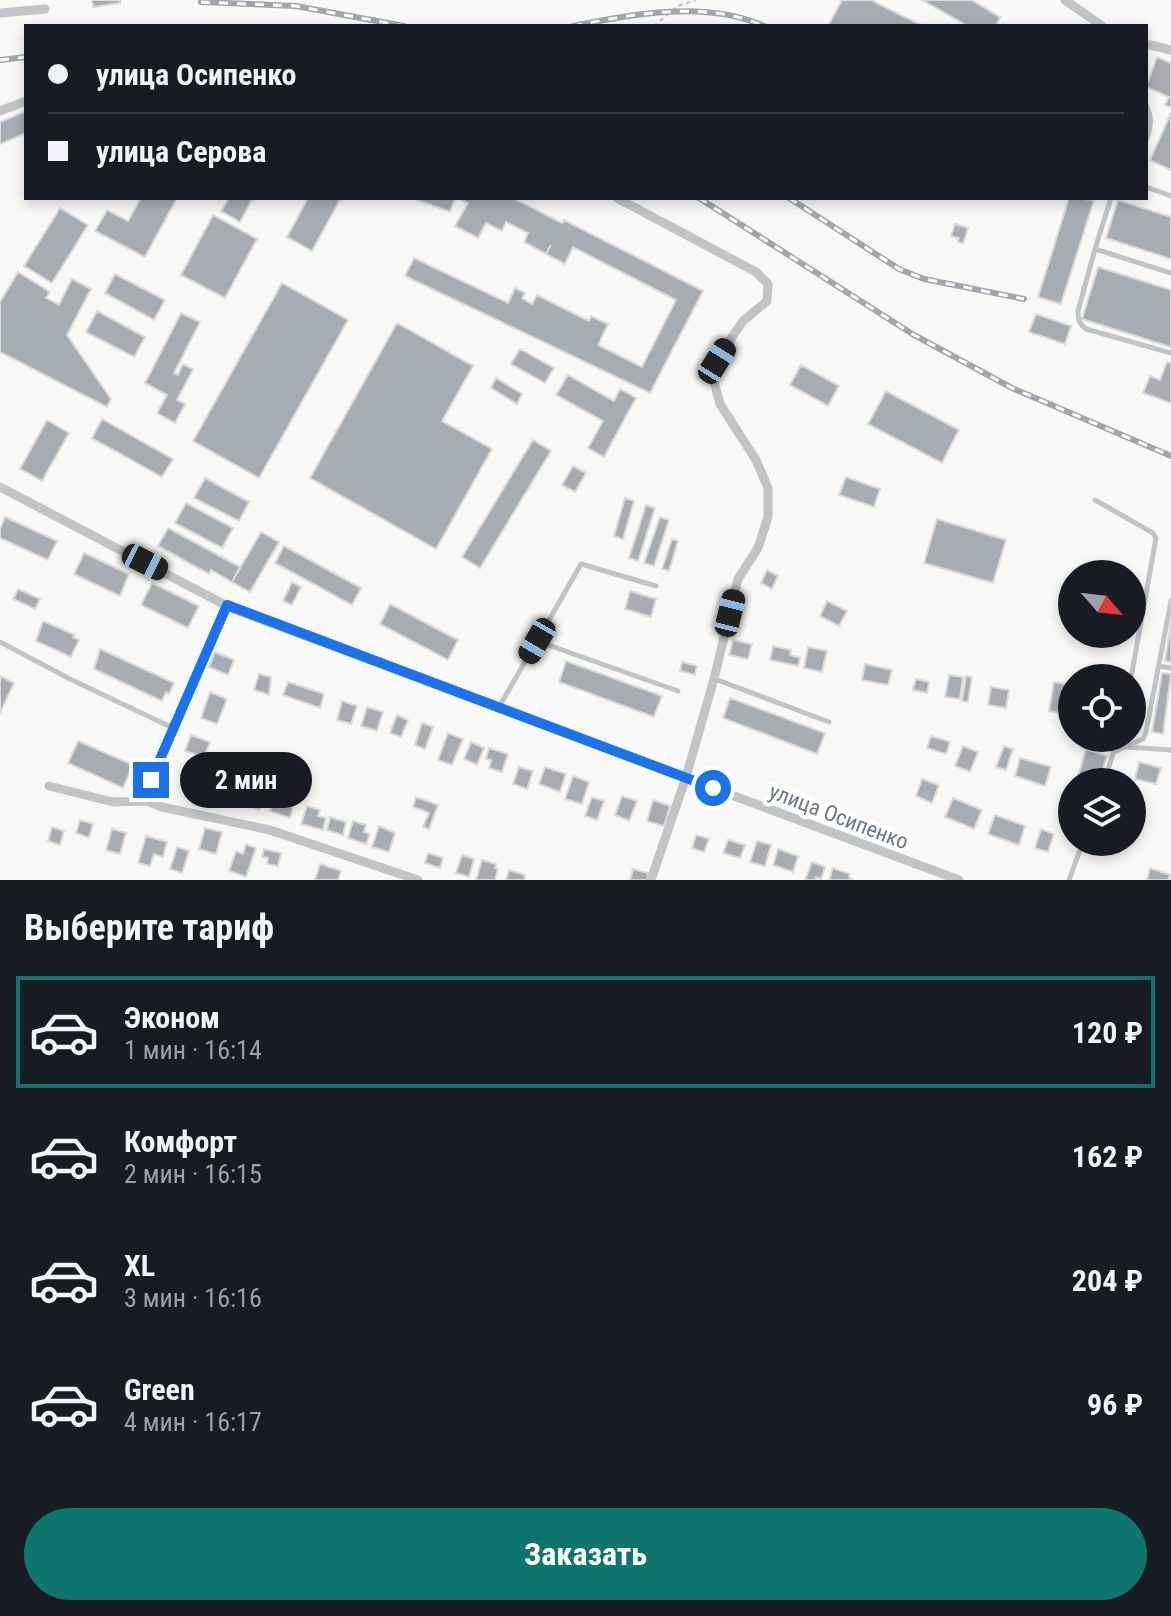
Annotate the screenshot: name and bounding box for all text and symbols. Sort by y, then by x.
text: улица Осипенко [96,57,297,92]
text: улица Серова [96,134,266,169]
car [694,334,740,388]
car [118,540,172,584]
north arrow [1058,560,1146,648]
map controls [1058,560,1146,856]
car [713,587,747,639]
car [515,614,559,668]
button: locate [1058,664,1146,752]
callout: 2 мин [179,752,311,808]
route end [133,762,169,798]
text: 2 мин [215,765,277,795]
button: layers [1058,768,1146,856]
route start [695,770,731,806]
street label: улица Осипенко [766,778,912,854]
text: Выберите тариф [24,907,274,949]
icon: car [28,996,100,1068]
text: Эконом [124,1000,220,1035]
text: 120 ₽ [1072,1015,1143,1050]
text: 1 мин · 16:14 [124,1035,262,1065]
icon: car [28,1120,100,1192]
text: Комфорт [124,1124,237,1159]
text: 162 ₽ [1072,1139,1143,1174]
text: 2 мин · 16:15 [124,1159,262,1189]
icon: car [28,1244,100,1316]
text: XL [124,1248,155,1283]
text: 204 ₽ [1072,1263,1143,1298]
text: 3 мин · 16:16 [124,1283,262,1313]
icon: car [28,1368,100,1440]
text: Green [124,1372,195,1407]
text: 96 ₽ [1087,1387,1143,1422]
text: 4 мин · 16:17 [124,1407,262,1437]
button: Заказать [24,1508,1147,1600]

